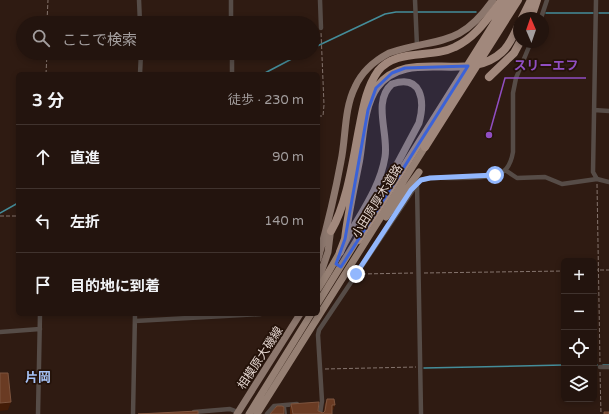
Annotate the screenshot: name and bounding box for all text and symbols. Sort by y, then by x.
north arrow [513,12,549,48]
search box [16,16,320,60]
icon: search [30,27,52,49]
text: ここで検索 [62,31,137,49]
callout: スリーエフ [505,53,586,78]
text: スリーエフ [513,58,579,74]
text: 3 分 [32,90,64,111]
text: 徒歩 · 230 m [228,92,304,108]
icon: ahead [32,146,54,168]
text: 直進 [70,149,100,167]
text: 90 m [272,149,304,165]
street label: 小田原厚木道路 [349,162,405,240]
route start [486,166,504,184]
icon: left [32,210,54,232]
text: 左折 [70,213,100,231]
text: 140 m [264,213,304,229]
map controls [561,258,597,402]
button: + [561,258,597,294]
route end [347,265,365,283]
icon: arrive [32,274,54,296]
text: 目的地に到着 [70,277,160,295]
button: − [561,294,597,330]
street label: 相模原大磯線 [235,324,285,392]
button: locate [561,330,597,366]
button: layers [561,366,597,402]
district label: 片岡 [25,370,51,386]

